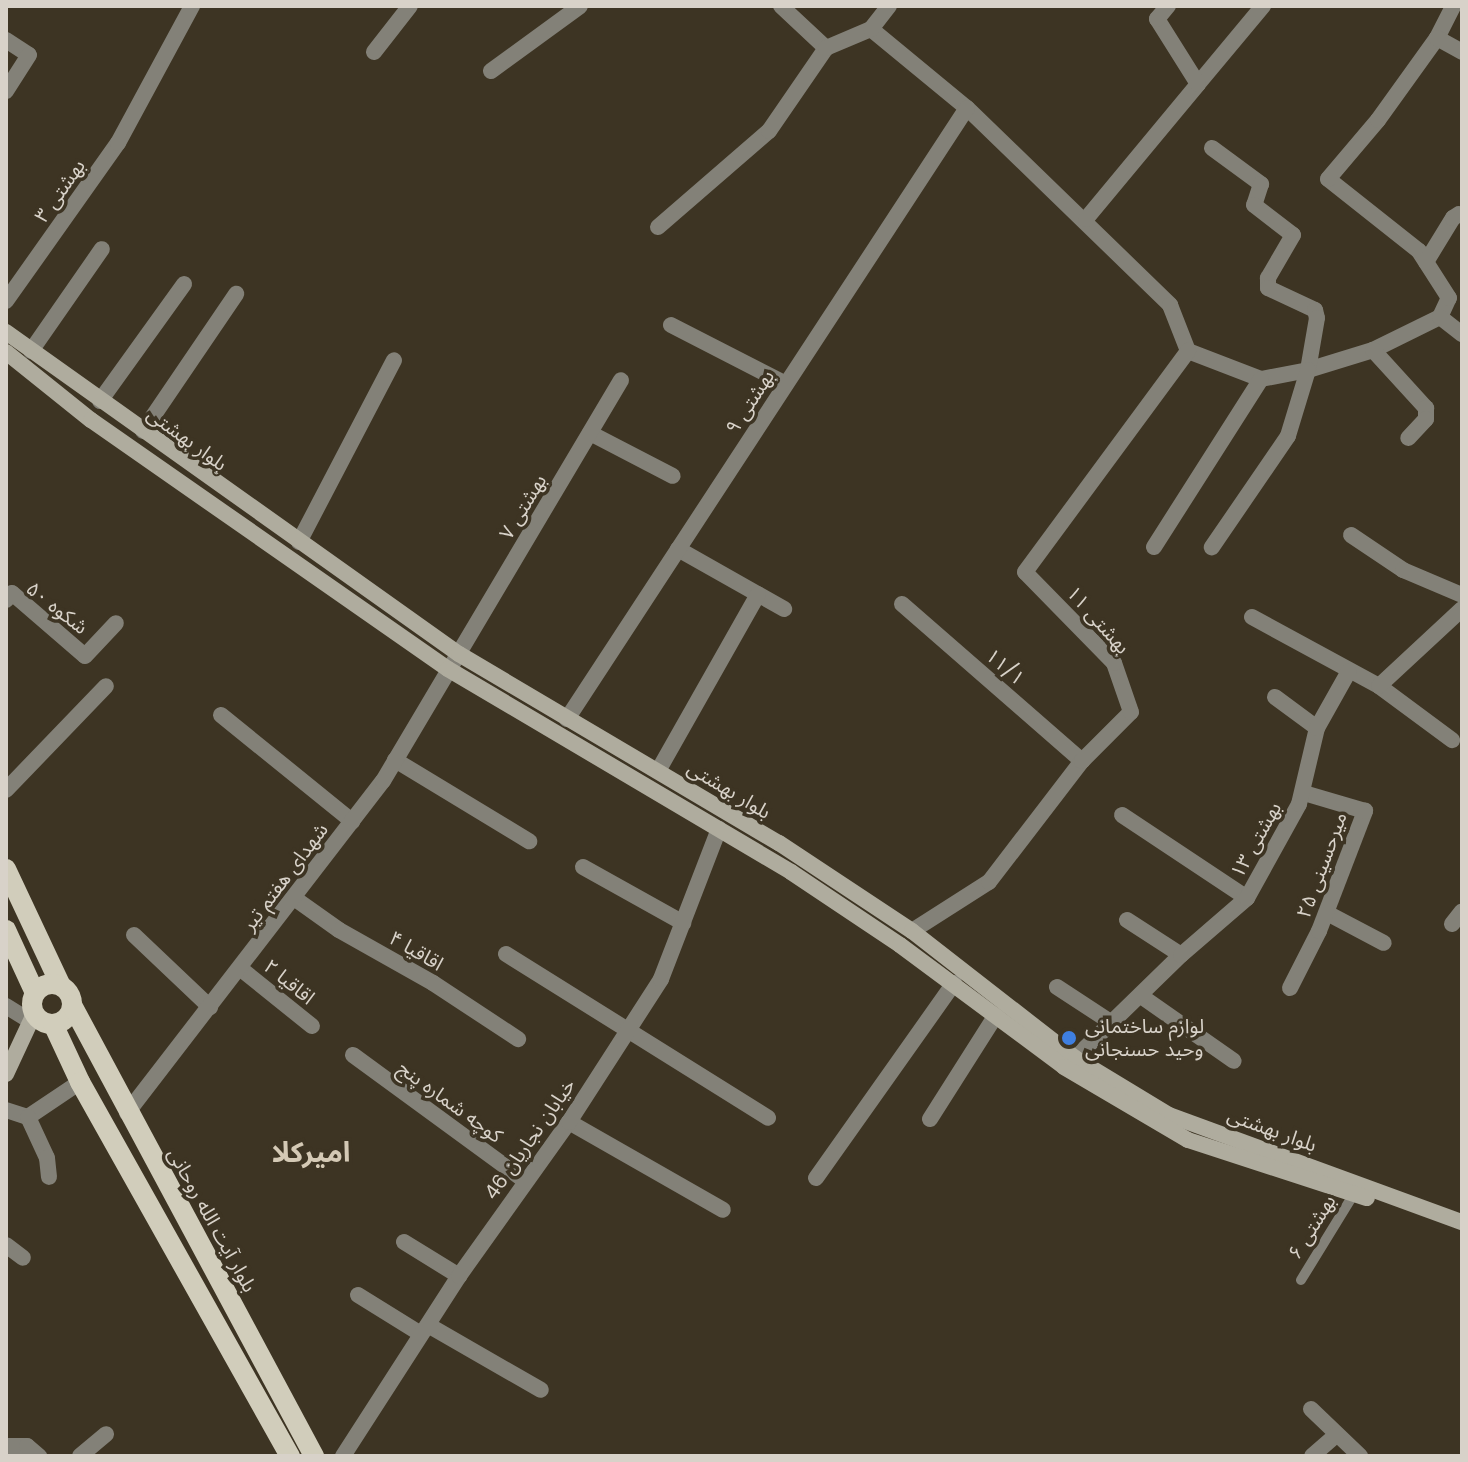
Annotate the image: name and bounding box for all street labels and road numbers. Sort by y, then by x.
street label: بهشتی ۳ [30,155,90,227]
street label: بهشتی ۹ [720,365,780,439]
street label: بلوار بهشتی [142,402,232,476]
street label: بهشتی ۷ [494,470,552,544]
street label: شکوه ۵۰ [21,577,93,639]
street label: بهشتی ۱۱ [1061,581,1135,659]
street label: ۱۱/۱ [981,644,1029,690]
street label: بلوار بهشتی [683,756,775,824]
street label: بهشتی ۱۳ [1225,798,1287,882]
street label: میرحسینی ۲۵ [1292,809,1352,921]
street label: شهدای هفتم تیر [237,818,333,936]
street label: اقاقیا ۴ [385,926,447,976]
street label: اقاقیا ۲ [259,954,319,1010]
street label: کوچه شماره پنج [393,1056,507,1148]
street label: خیابان نجاریان 46 [479,1074,581,1204]
street label: بلوار بهشتی [1224,1103,1320,1157]
street label: بلوار آیت الله روحانی [162,1144,262,1296]
street label: بهشتی ۶ [1283,1190,1341,1264]

